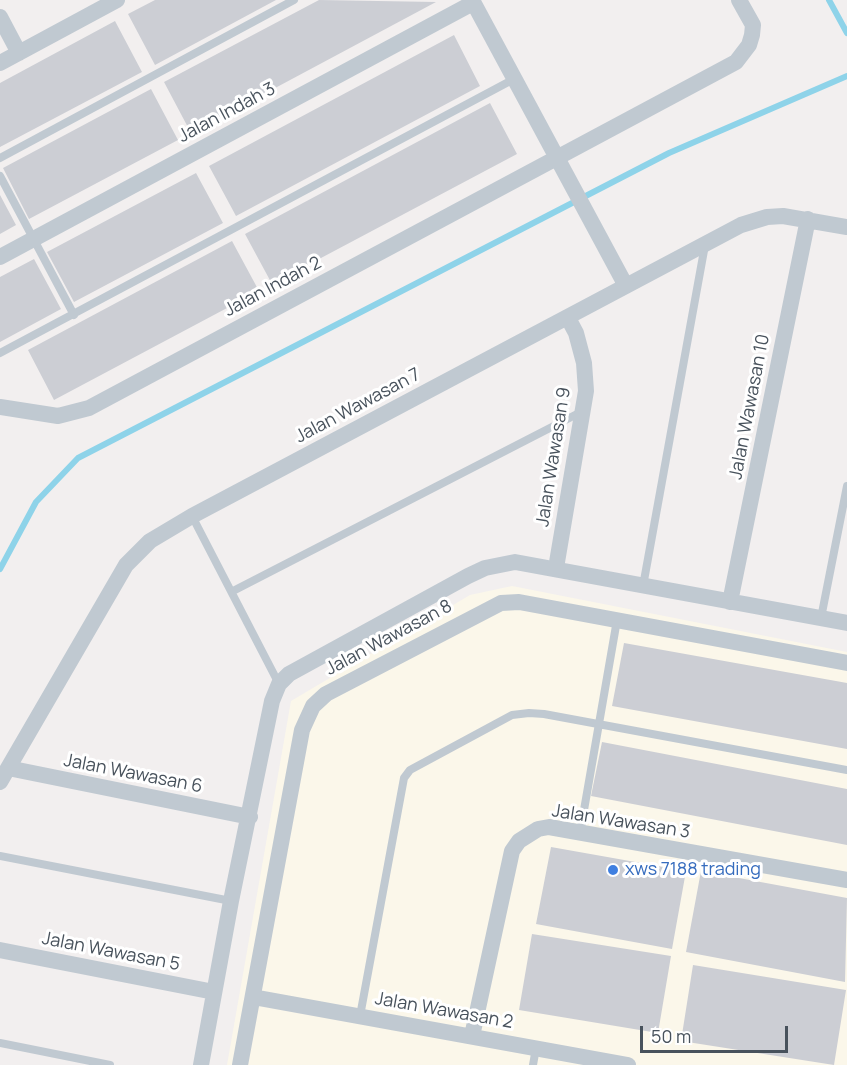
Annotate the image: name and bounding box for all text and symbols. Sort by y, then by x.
street label: Jalan Indah 3 [175,78,279,148]
street label: Jalan Indah 2 [221,252,325,322]
street label: Jalan Wawasan 10 [725,333,775,481]
street label: Jalan Wawasan 7 [292,364,424,448]
street label: Jalan Wawasan 9 [532,386,576,528]
street label: Jalan Wawasan 8 [322,596,456,680]
street label: Jalan Wawasan 6 [62,750,204,798]
street label: Jalan Wawasan 3 [550,800,692,844]
place label: xws 7188 trading [625,859,761,881]
marker: xws 7188 trading [606,863,620,877]
street label: Jalan Wawasan 5 [40,928,182,976]
street label: Jalan Wawasan 2 [373,988,515,1034]
scale bar [643,1014,792,1052]
text: 50 m [651,1024,691,1048]

